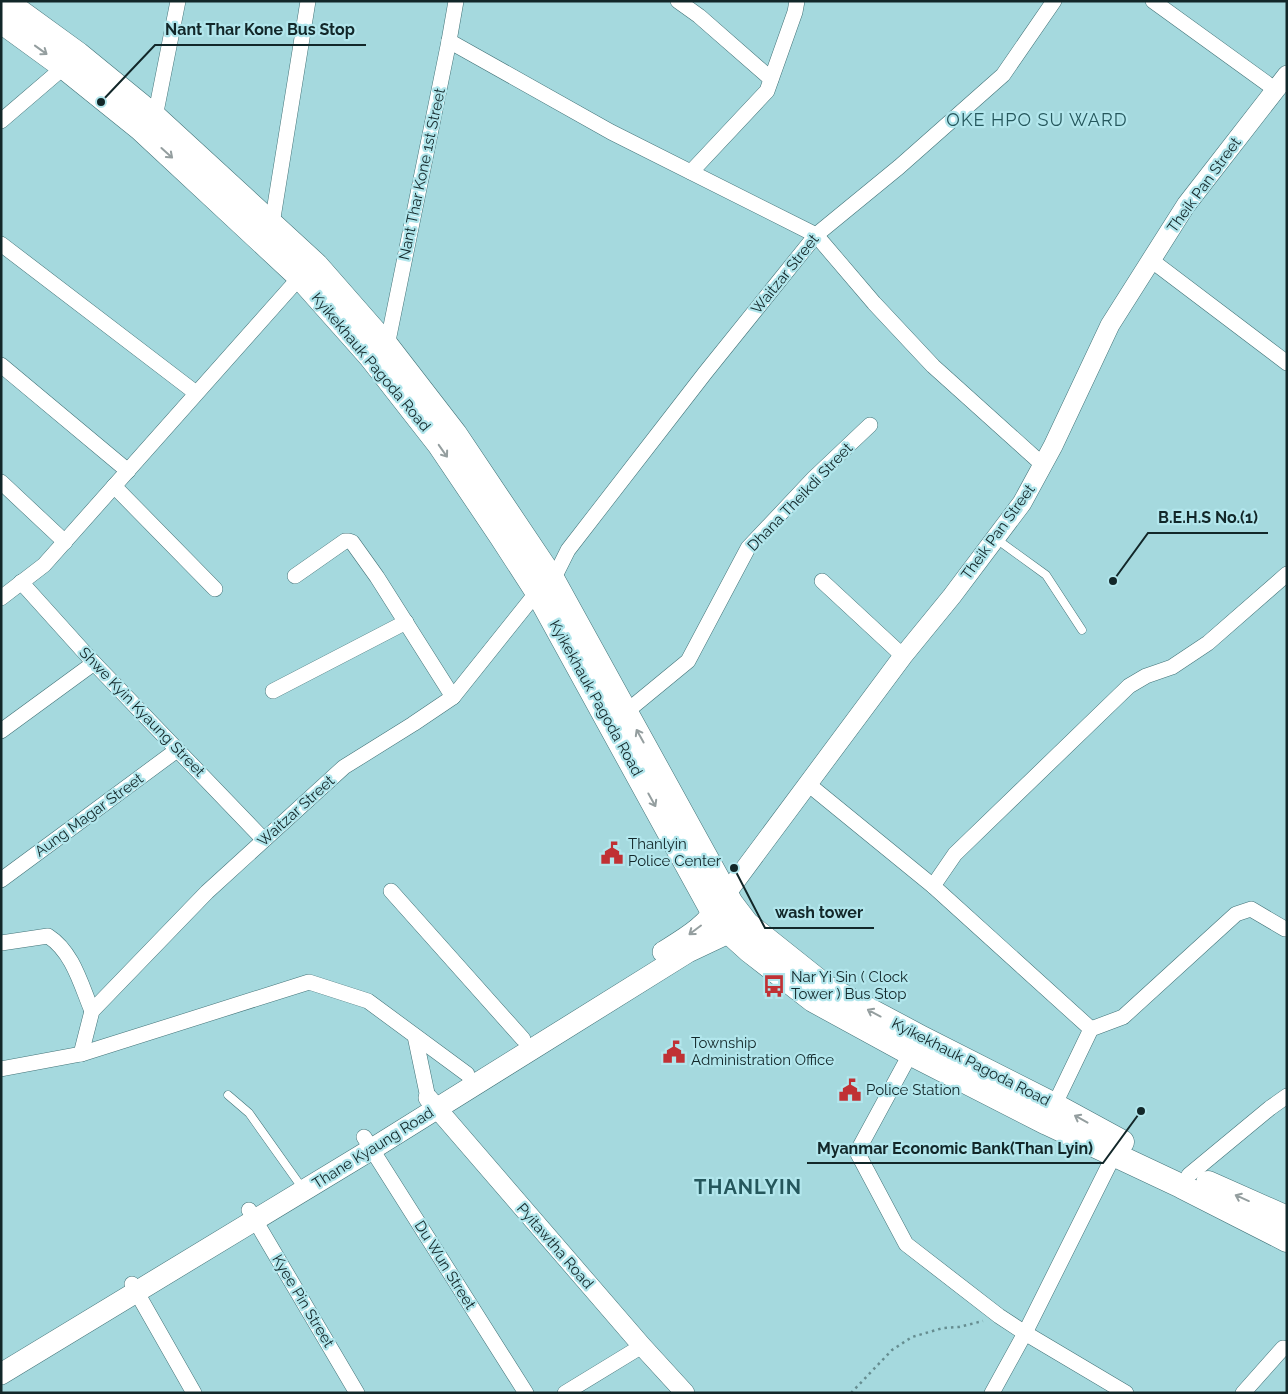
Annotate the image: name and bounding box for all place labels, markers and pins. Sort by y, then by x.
callout: Nant Thar Kone Bus Stop [155,14,366,45]
callout: B.E.H.S No.(1) [1148,502,1268,533]
place label: Thanlyin Police Center [628,835,722,870]
public building icon: Thanlyin Police Center [599,840,625,866]
callout: wash tower [765,897,874,928]
place label: Nar Yi Sin ( Clock Tower ) Bus Stop [791,968,908,1003]
bus stop icon: Nar Yi Sin ( Clock Tower ) Bus Stop [761,973,787,999]
place label: Township Administration Office [691,1034,834,1069]
public building icon: Township Administration Office [661,1039,687,1065]
public building icon: Police Station [837,1077,863,1103]
place label: Police Station [866,1081,960,1099]
callout: Myanmar Economic Bank(Than Lyin) [807,1132,1103,1163]

